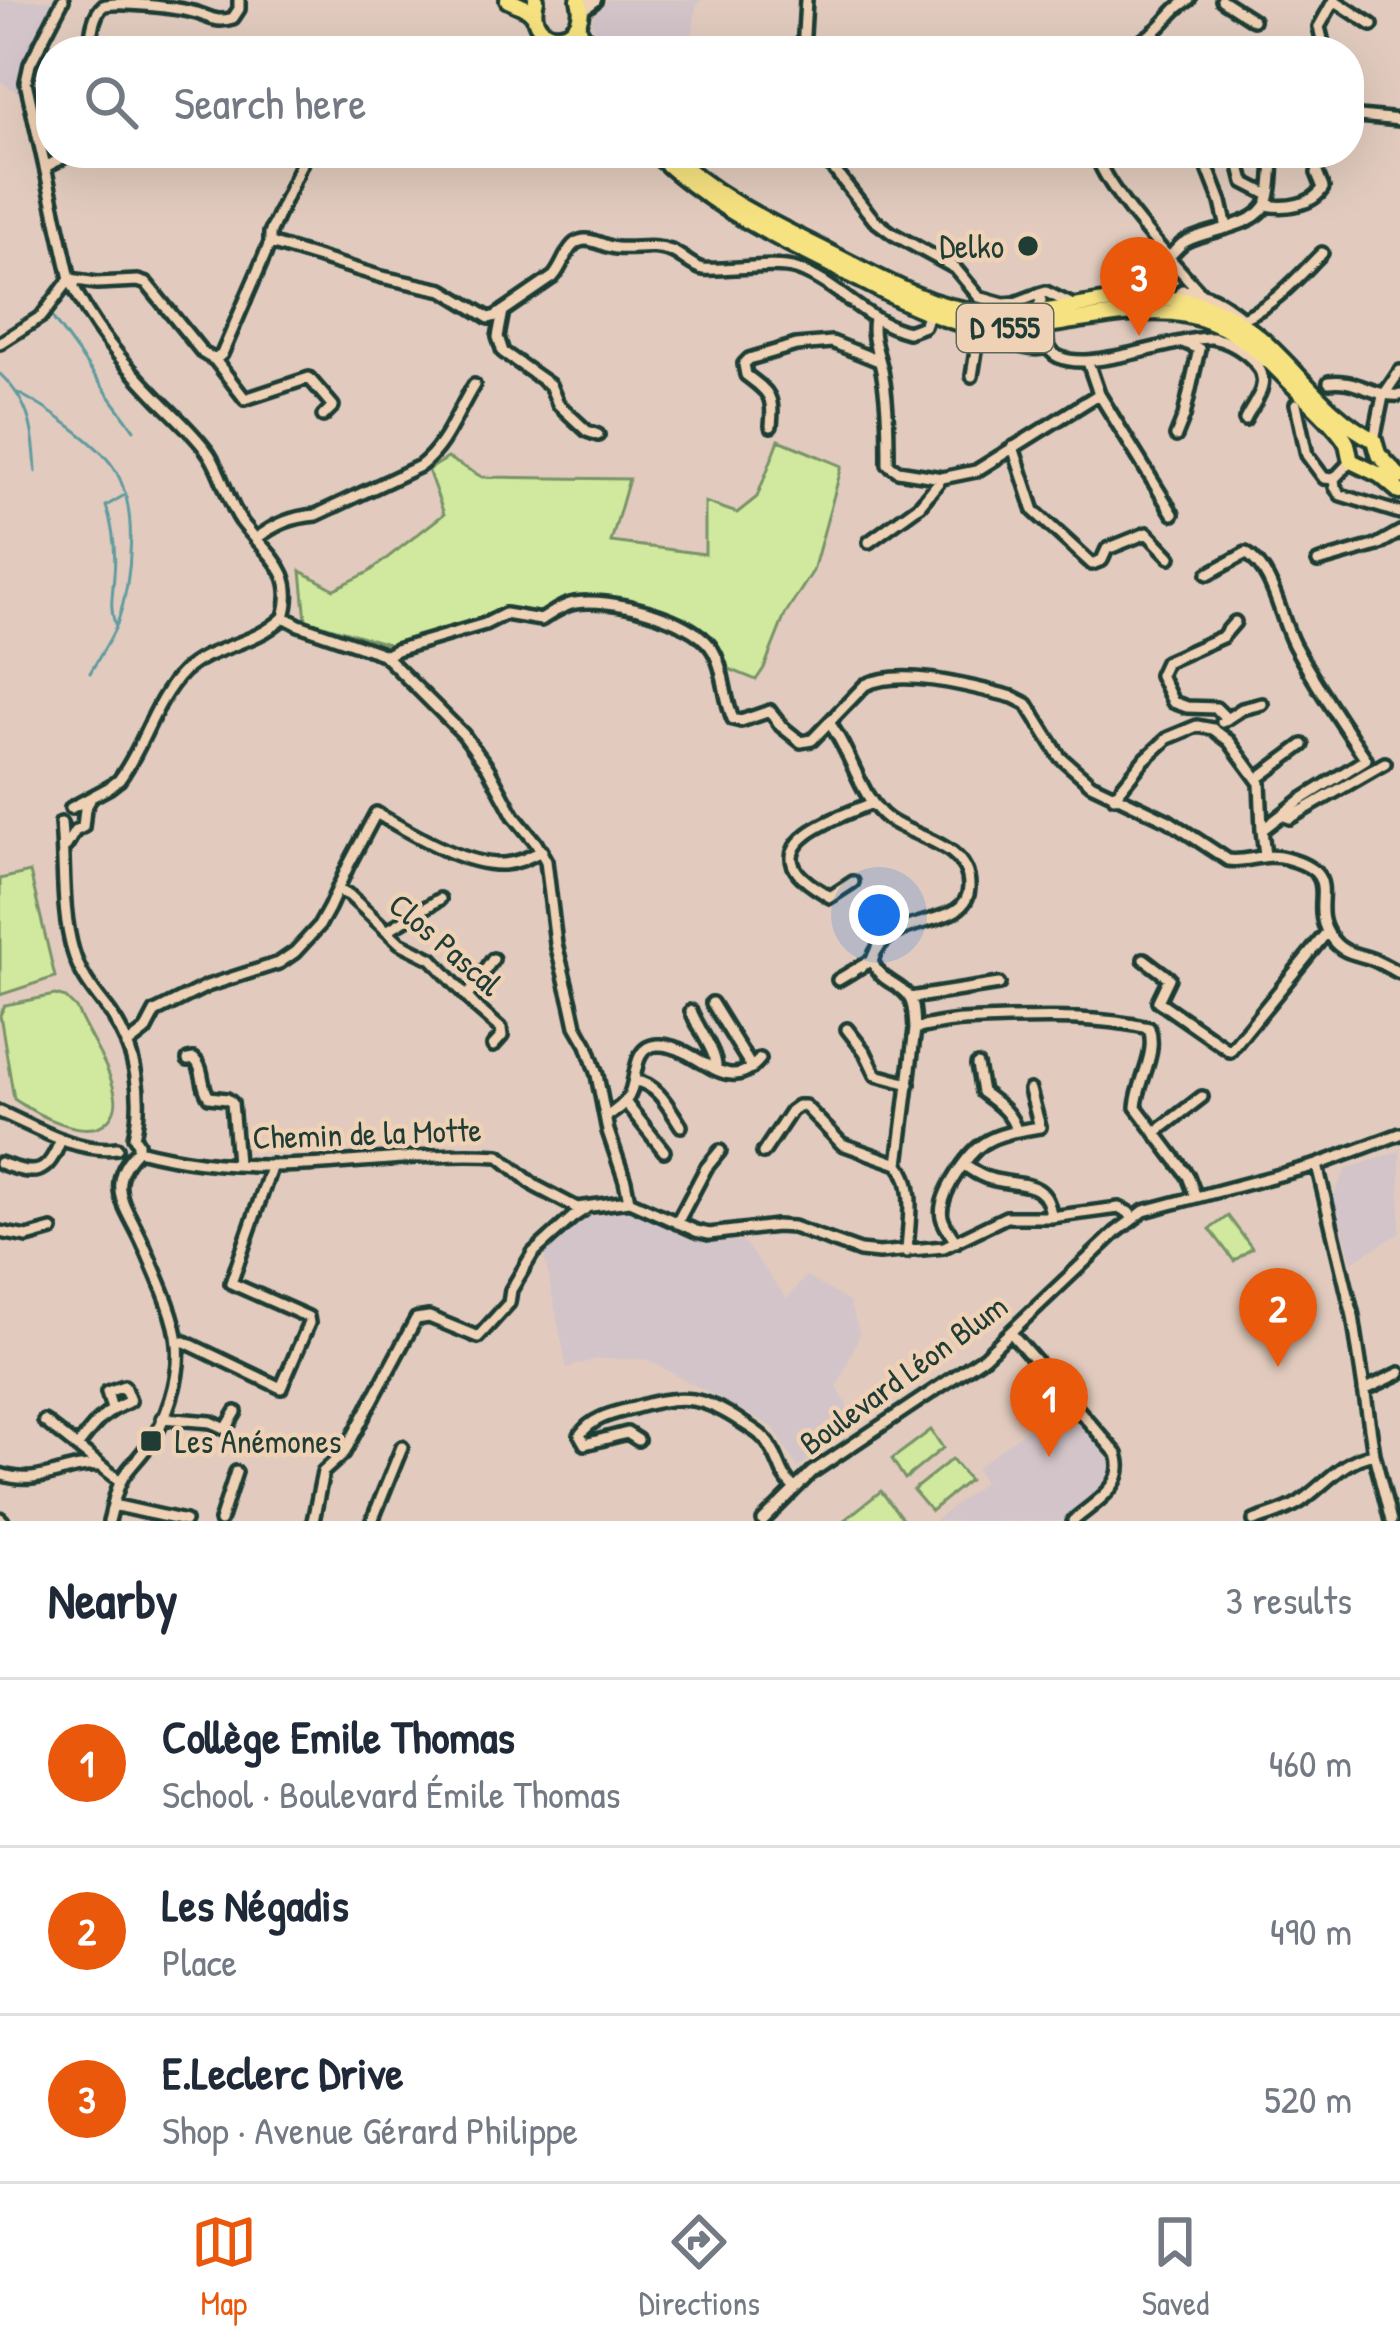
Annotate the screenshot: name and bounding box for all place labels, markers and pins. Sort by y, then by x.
place label: Delko [939,224,1004,268]
marker: Delko [1015,233,1041,259]
pin: 3 [1100,237,1178,336]
pin: 2 [1239,1268,1317,1367]
pin: 1 [1010,1358,1088,1457]
place label: Les Anémones [175,1419,341,1463]
marker: Les Anémones [138,1428,164,1454]

